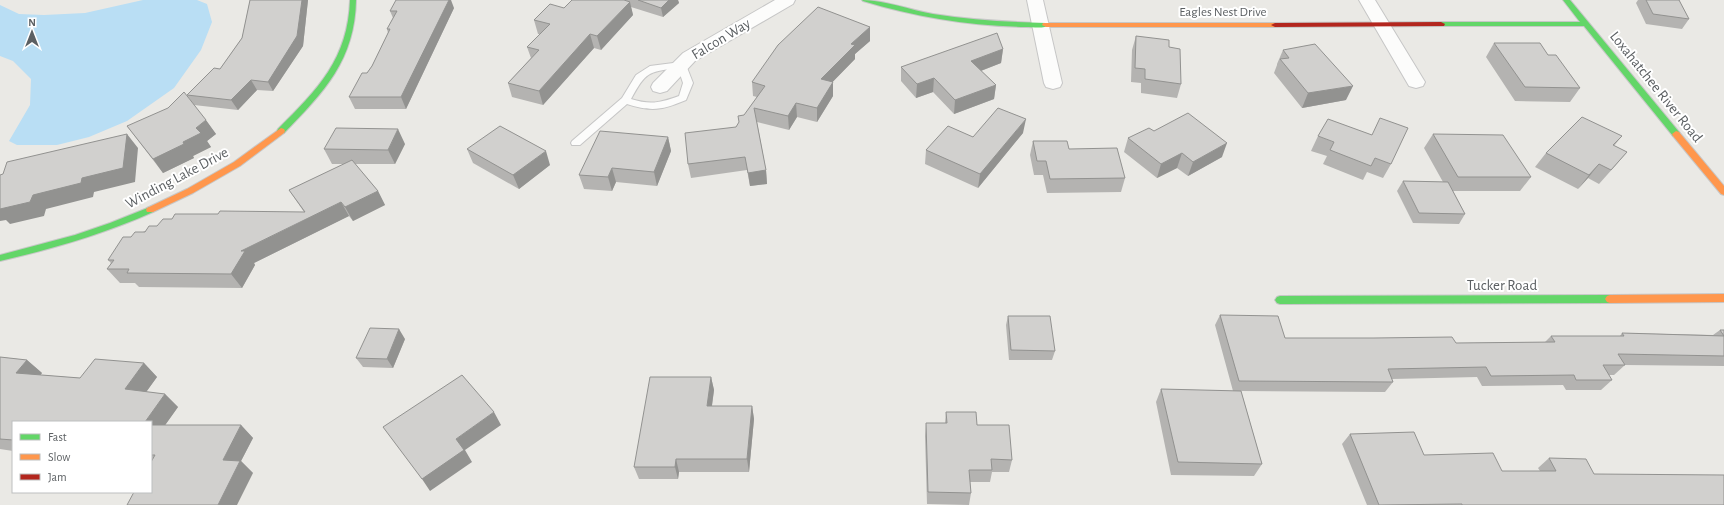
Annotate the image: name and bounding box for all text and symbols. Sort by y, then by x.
street label: Eagles Nest Drive [1179,6,1267,19]
north arrow [12,12,52,52]
street label: Falcon Way [689,15,754,62]
text: N [28,17,36,28]
street label: Loxahatchee River Road [1607,29,1705,145]
street label: Winding Lake Drive [123,145,231,211]
street label: Tucker Road [1467,278,1537,293]
legend [12,421,152,493]
text: Fast [48,431,67,443]
text: Slow [48,451,70,463]
text: Jam [48,471,67,483]

